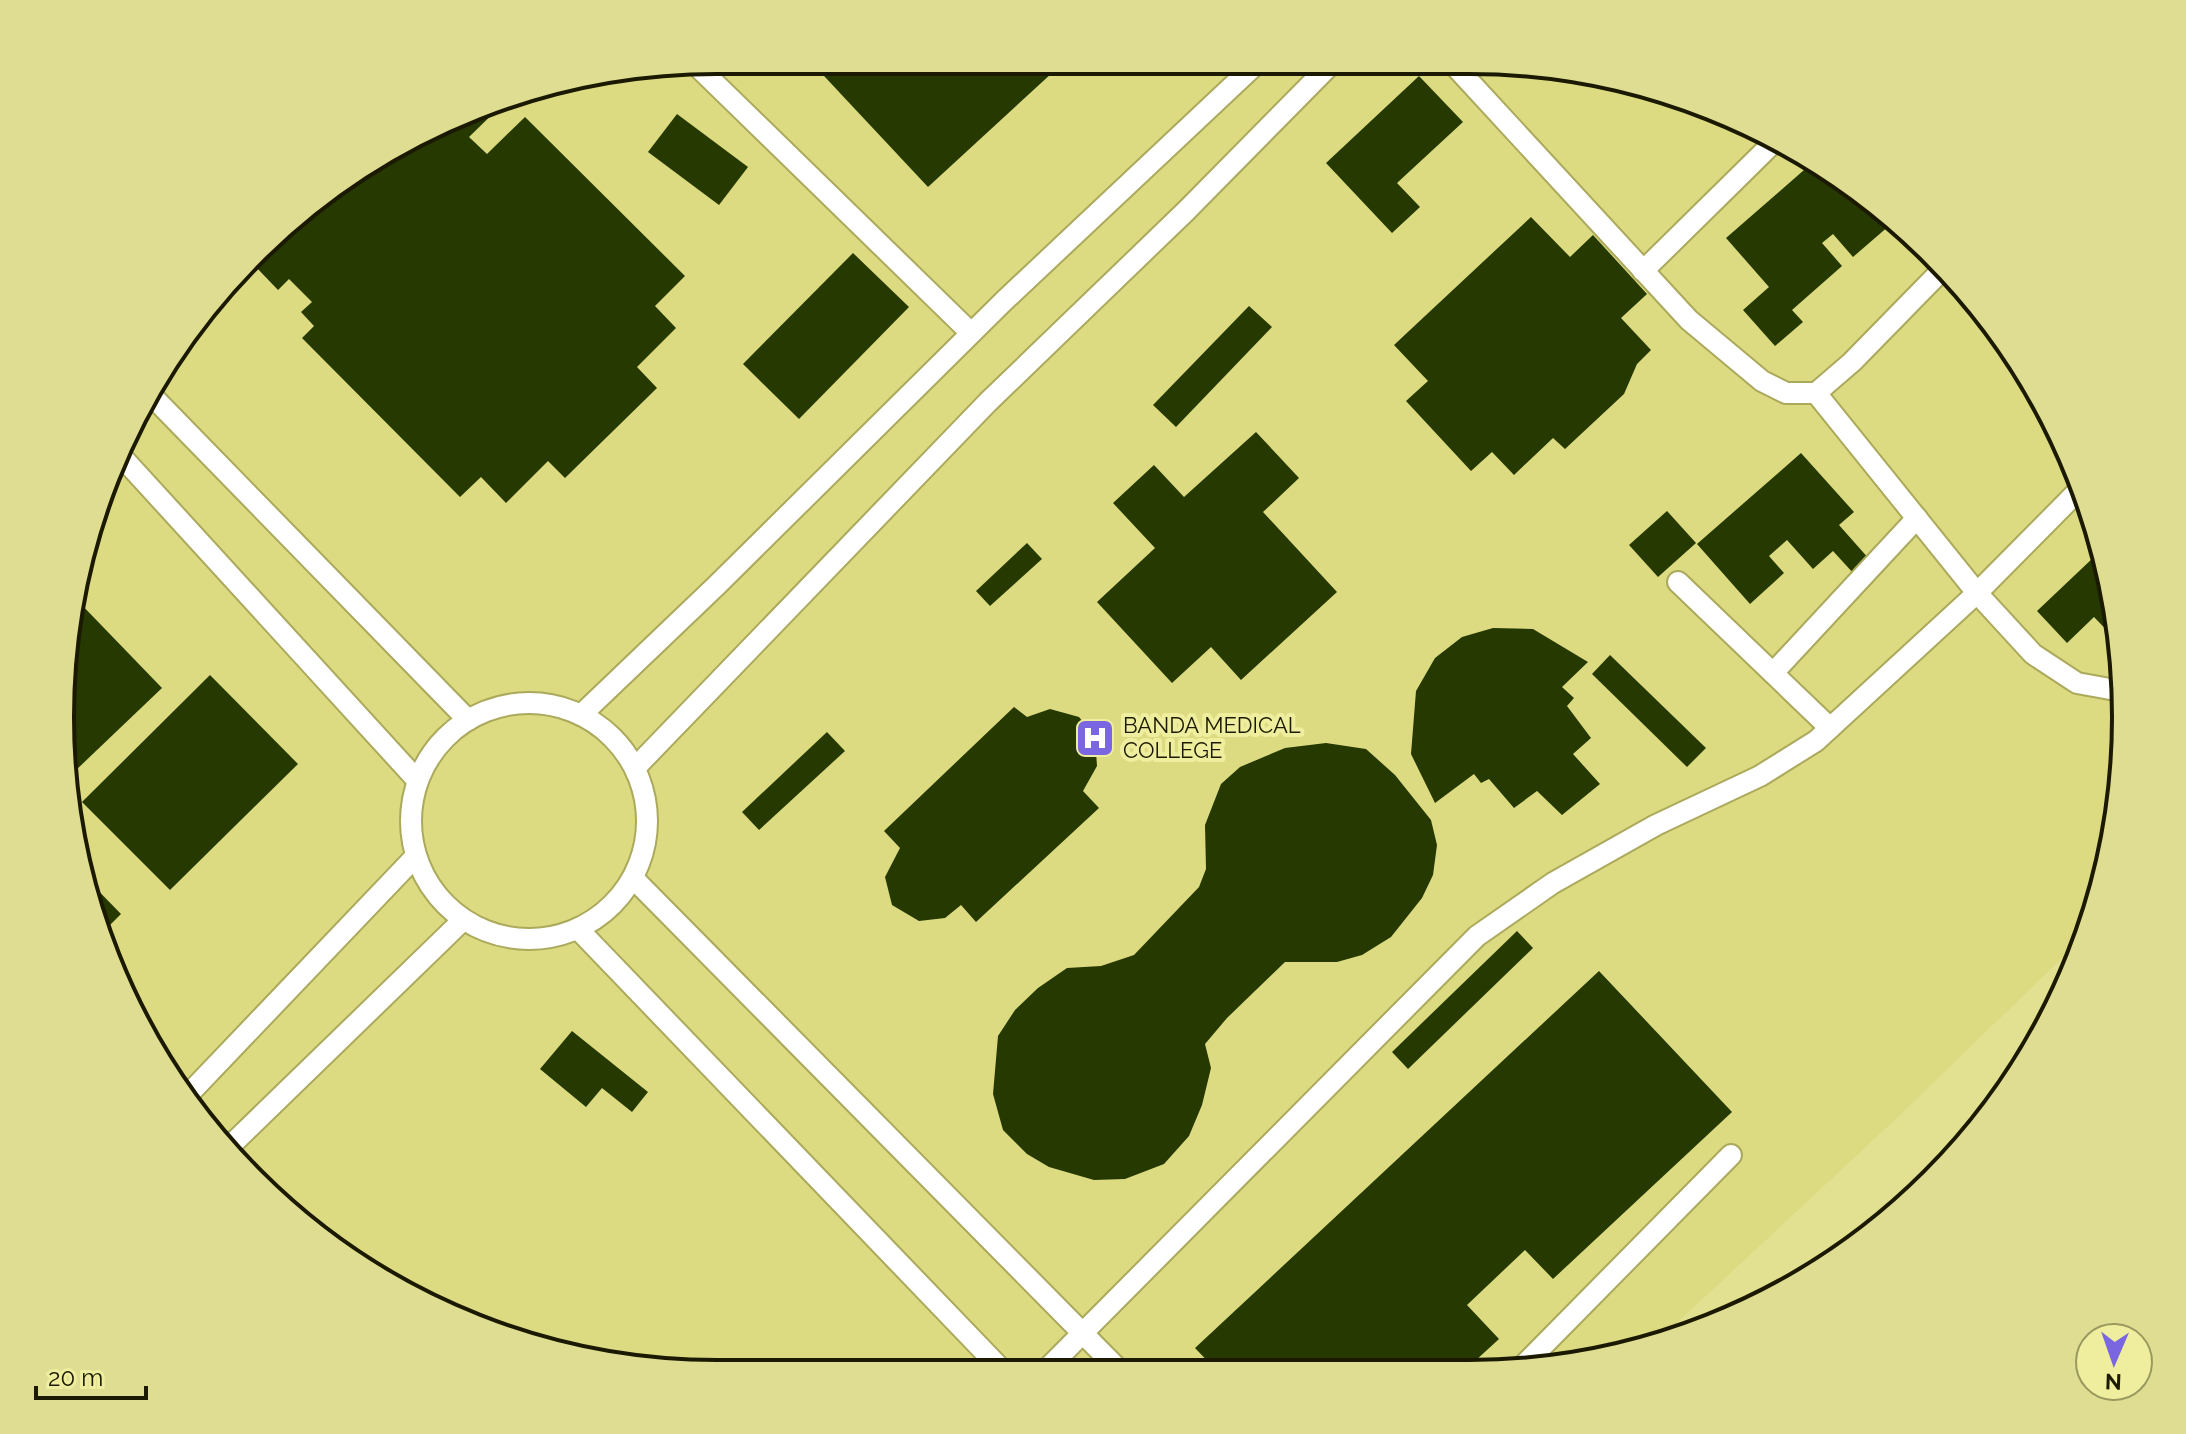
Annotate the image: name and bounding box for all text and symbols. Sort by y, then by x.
place label: BANDA MEDICAL COLLEGE [1123,712,1301,763]
hospital icon: BANDA MEDICAL COLLEGE [1074,717,1116,759]
north arrow [2074,1322,2154,1402]
scale bar [36,1350,146,1400]
text: 20 m [48,1363,103,1392]
text: N [2104,1369,2122,1395]

